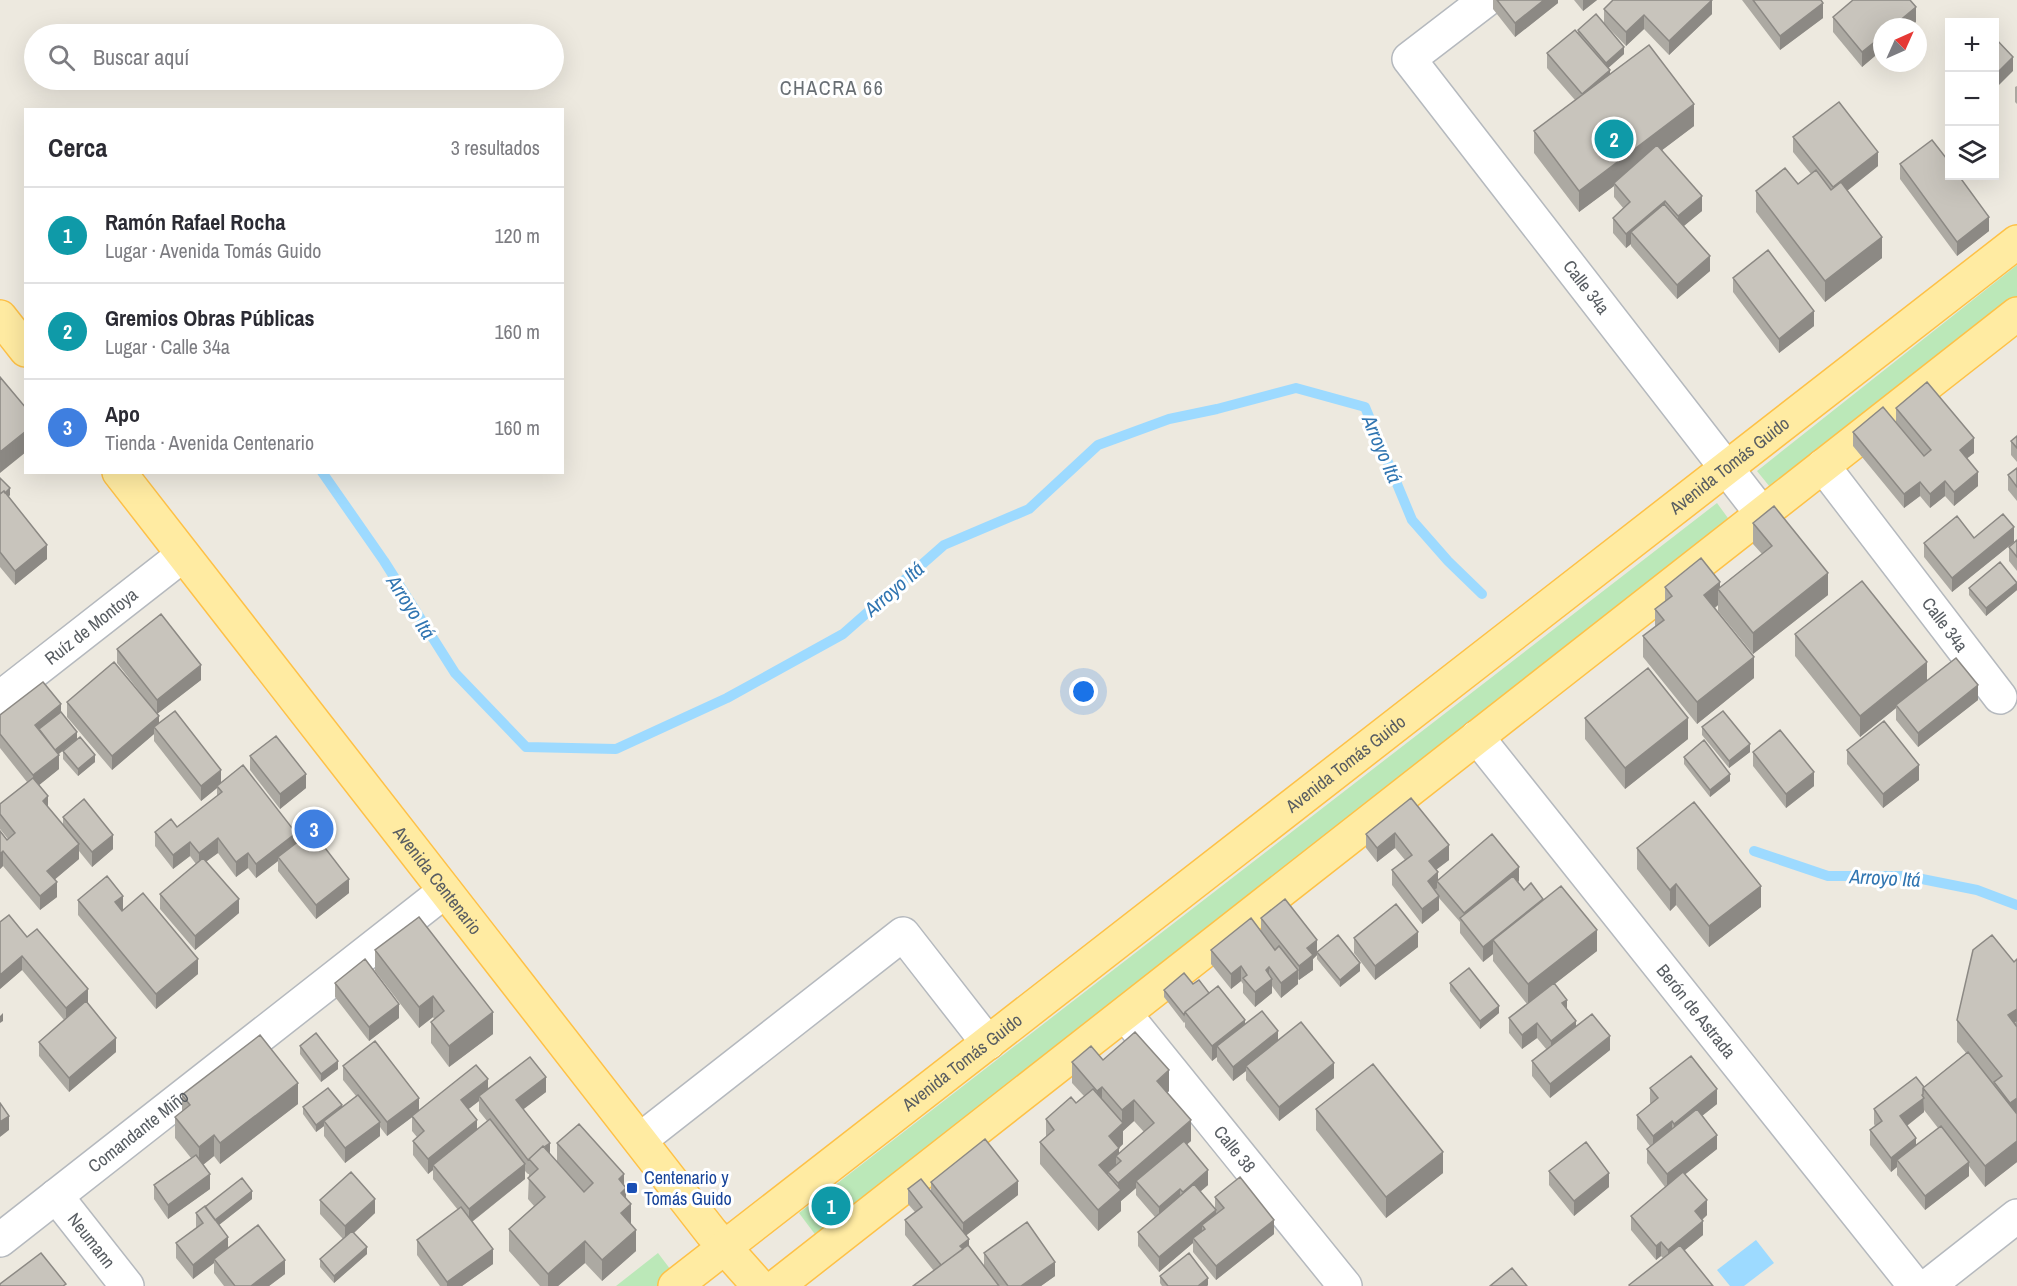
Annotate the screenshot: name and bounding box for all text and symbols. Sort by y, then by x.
north arrow [1873,18,1927,72]
map controls [1945,18,1999,180]
button: + [1945,18,1999,72]
search box [24,24,564,90]
icon: search [45,41,78,74]
text: Buscar aquí [93,42,189,72]
button: − [1945,72,1999,126]
district label: CHACRA 66 [780,74,884,101]
pin: 2 [1594,116,1634,162]
button: layers [1945,126,1999,180]
text: Cerca [48,130,107,165]
text: 3 resultados [451,134,540,161]
text: Ramón Rafael Rocha [105,207,285,237]
text: 1 [63,222,72,249]
text: 120 m [494,222,540,249]
text: Lugar · Avenida Tomás Guido [105,237,321,264]
street label: Calle 34a [1558,255,1616,319]
text: Gremios Obras Públicas [105,303,315,333]
text: 2 [63,318,72,345]
text: 160 m [494,318,540,345]
text: Lugar · Calle 34a [105,333,230,360]
text: Apo [105,399,140,429]
water label: Arroyo Itá [1356,410,1409,487]
street label: Avenida Tomás Guido [1663,411,1794,520]
text: 3 [63,414,72,441]
text: 160 m [494,414,540,441]
text: Tienda · Avenida Centenario [105,429,314,456]
water label: Arroyo Itá [857,555,929,623]
water label: Arroyo Itá [380,569,442,644]
street label: Ruíz de Montoya [39,582,143,670]
street label: Calle 34a [1916,592,1974,657]
your location [1069,677,1098,706]
street label: Avenida Tomás Guido [1280,709,1411,819]
pin: 3 [294,806,334,852]
street label: Avenida Centenario [387,820,488,940]
water label: Arroyo Itá [1848,862,1921,893]
street label: Berón de Astrada [1651,959,1742,1064]
street label: Avenida Tomás Guido [896,1007,1027,1117]
street label: Comandante Miño [83,1084,194,1178]
street label: Calle 38 [1208,1120,1262,1178]
place label: Centenario y Tomás Guido [644,1165,732,1211]
marker: Centenario y Tomás Guido [625,1181,639,1195]
pin: 1 [812,1184,850,1228]
street label: Neumann [62,1208,121,1273]

